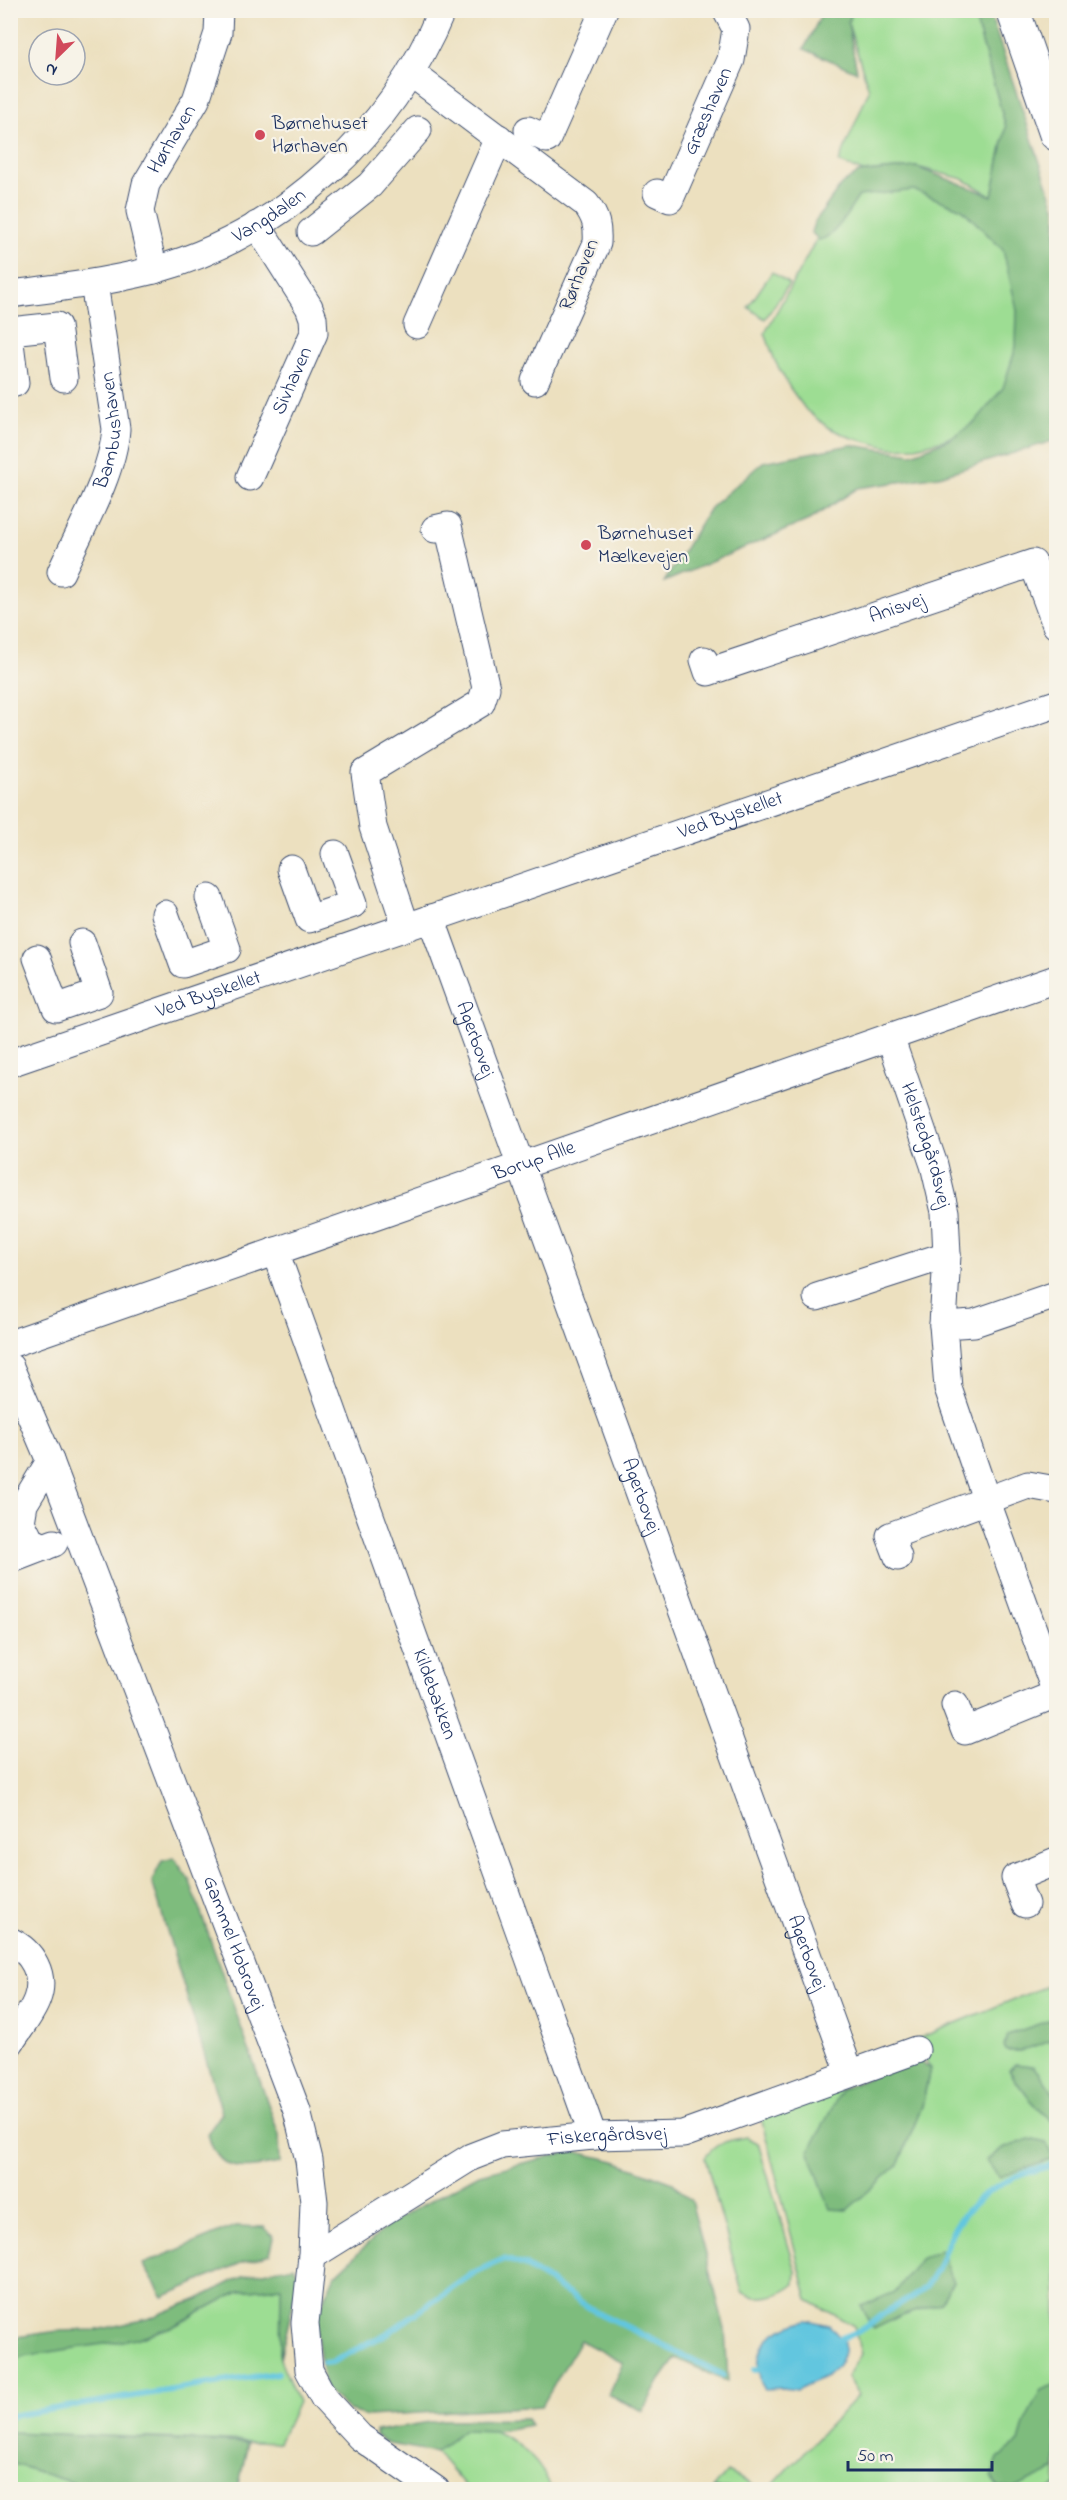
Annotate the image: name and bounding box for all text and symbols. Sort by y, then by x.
north arrow [27,27,87,87]
text: N [41,56,61,82]
street label: Græshaven [676,63,741,160]
street label: Hørhaven [141,100,204,180]
place label: Børnehuset Hørhaven [271,110,368,162]
marker: Børnehuset Hørhaven [253,128,267,142]
street label: Vangdalen [226,181,313,252]
street label: Rørhaven [552,235,608,315]
street label: Sivhaven [265,342,320,420]
street label: Bambushaven [86,370,131,495]
place label: Børnehuset Mælkevejen [597,520,694,572]
marker: Børnehuset Mælkevejen [579,538,593,552]
street label: Anisvej [865,585,930,631]
street label: Ved Byskellet [673,784,788,847]
street label: Ved Byskellet [151,963,265,1027]
street label: Agerbovej [448,997,502,1082]
street label: Helstedgårdsvej [892,1079,958,1212]
street label: Borup Alle [488,1133,579,1189]
street label: Agerbovej [614,1454,668,1539]
street label: Kildebakken [405,1645,464,1744]
street label: Gammel Hobrovej [195,1872,272,2016]
street label: Agerbovej [779,1911,834,1996]
street label: Fiskergårdsvej [545,2120,668,2155]
scale bar [848,2434,992,2472]
text: 50 m [857,2444,894,2470]

